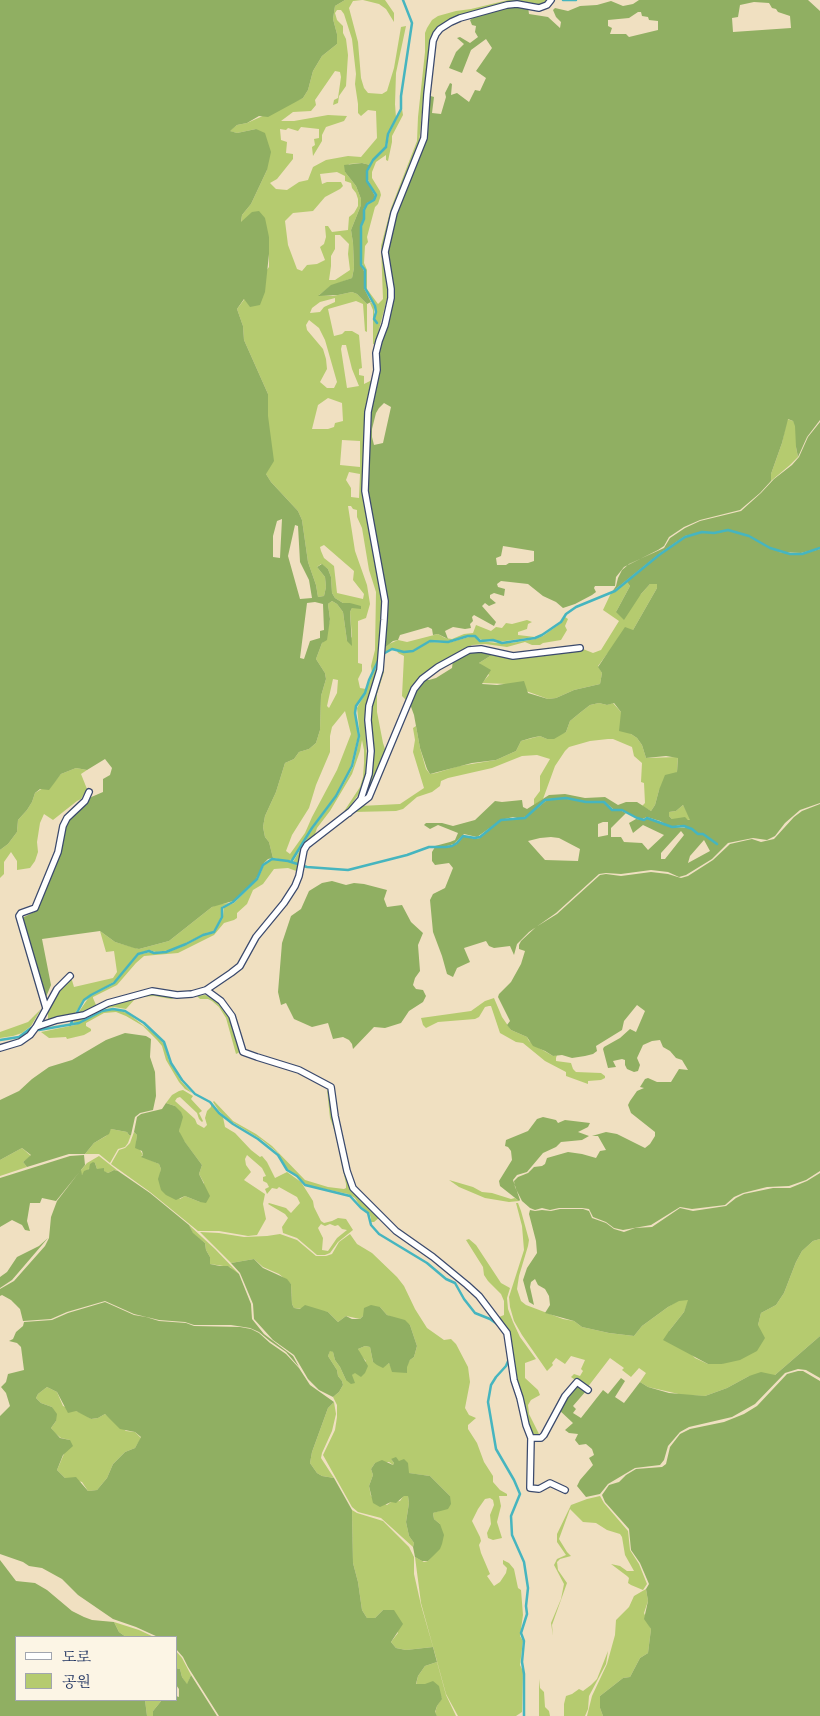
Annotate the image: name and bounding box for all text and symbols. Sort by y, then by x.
legend [15,1636,178,1701]
text: 도로 [62,1647,91,1666]
text: 공원 [62,1672,91,1691]

